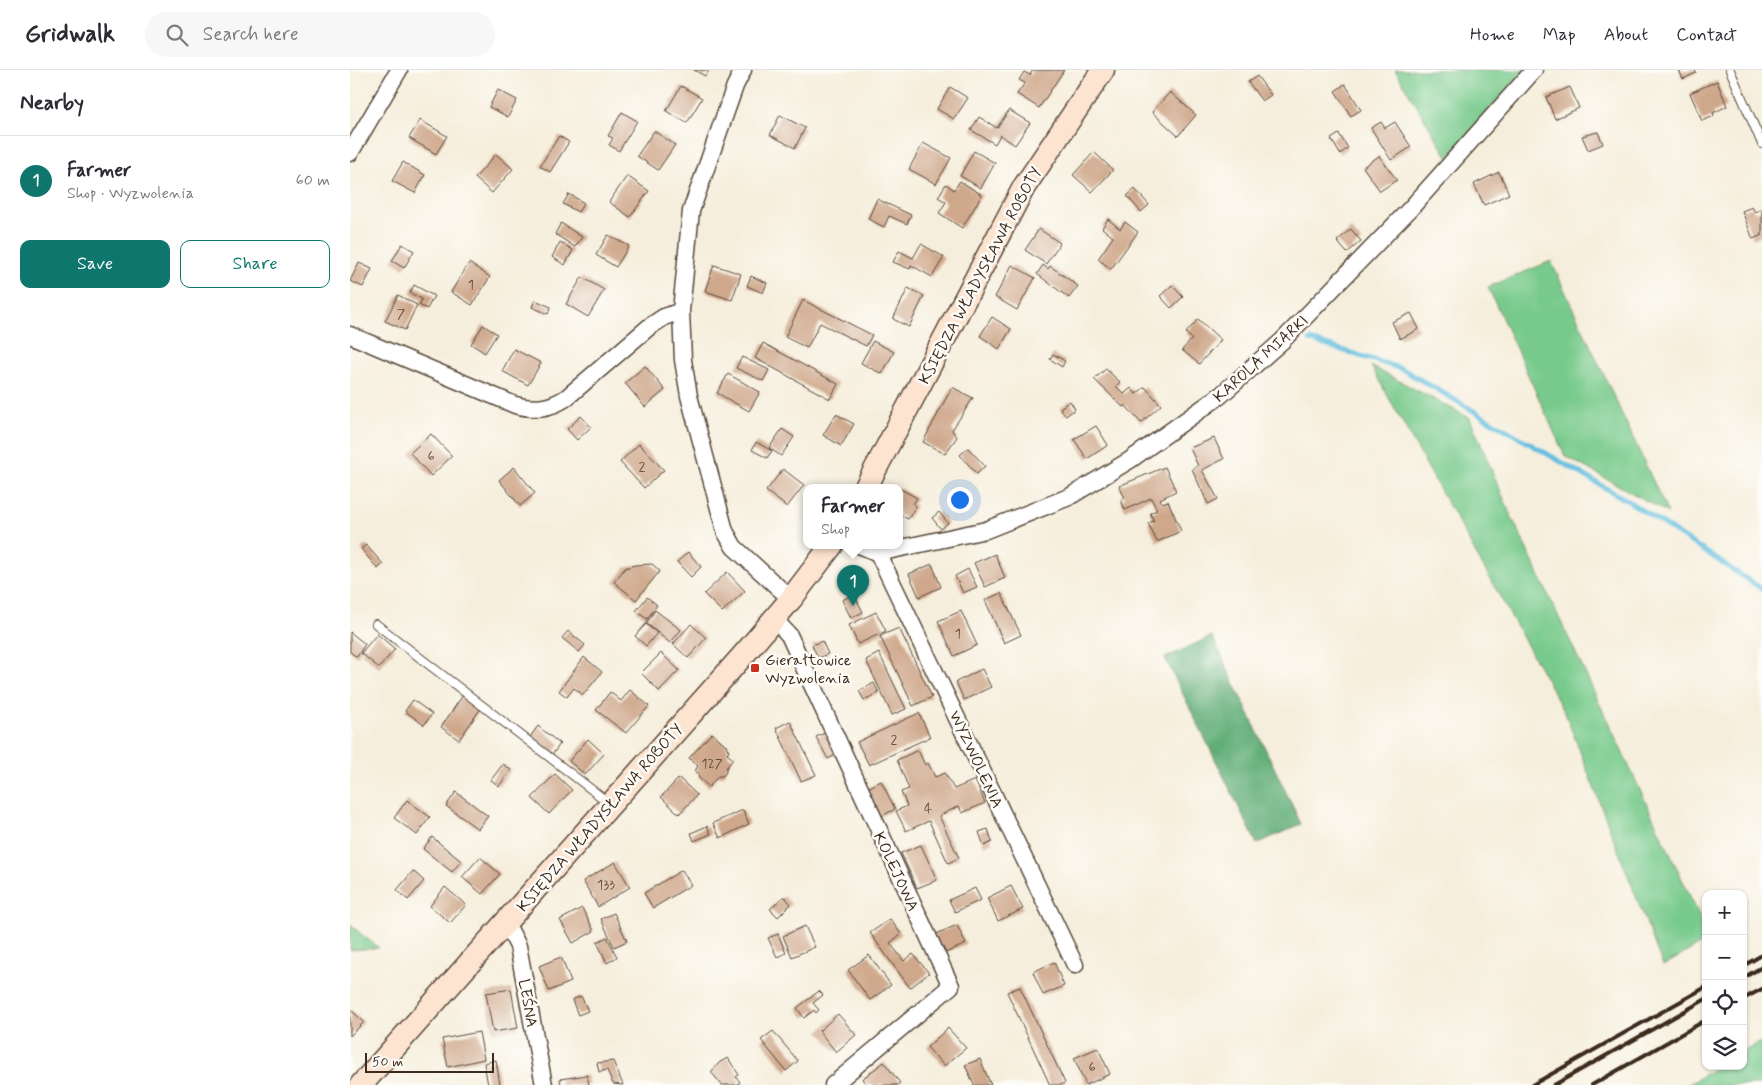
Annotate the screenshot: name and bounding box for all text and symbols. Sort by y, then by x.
search box [145,12,495,57]
text: Gridwalk [25,19,115,50]
icon: search [163,21,191,49]
text: Search here [203,22,298,47]
text: Home [1470,23,1515,47]
text: Map [1543,23,1576,47]
text: About [1604,23,1648,47]
text: Contact [1676,23,1737,47]
text: Nearby [20,89,84,117]
text: Farmer [67,158,131,183]
street label: KSIĘDZA WŁADYSŁAWA ROBOTY [914,163,1047,388]
text: 1 [32,170,40,191]
text: 60 m [296,170,330,191]
text: Shop · Wyzwolenia [67,183,194,204]
button: Save [20,240,170,288]
button: Share [180,240,330,288]
house number: 1 [468,276,474,294]
house number: 7 [397,305,406,323]
street label: KAROLA MIARKI [1209,311,1313,407]
house number: 6 [427,447,435,465]
house number: 2 [639,458,646,476]
popup [803,484,903,549]
your location [947,487,973,513]
text: Farmer [821,494,885,519]
text: Shop [821,519,850,540]
pin: 1 [837,565,869,606]
house number: 1 [955,625,961,643]
place label: Gierałtowice Wyzwolenia [765,650,852,689]
marker: Gierałtowice Wyzwolenia [749,662,761,674]
street label: WYZWOLENIA [944,707,1007,812]
street label: KSIĘDZA WŁADYSŁAWA ROBOTY [512,719,688,917]
house number: 2 [891,731,898,749]
house number: 127 [701,755,723,773]
house number: 4 [924,800,932,818]
street label: KOLEJOWA [868,829,923,915]
house number: 133 [597,876,615,894]
map controls [1702,890,1747,1070]
button: + [1702,890,1747,935]
button: − [1702,935,1747,980]
street label: LEŚNA [513,977,542,1029]
button: locate [1702,980,1747,1025]
button: layers [1702,1025,1747,1070]
scale bar [365,1050,494,1073]
text: 50 m [372,1053,403,1071]
house number: 6 [1088,1058,1096,1076]

